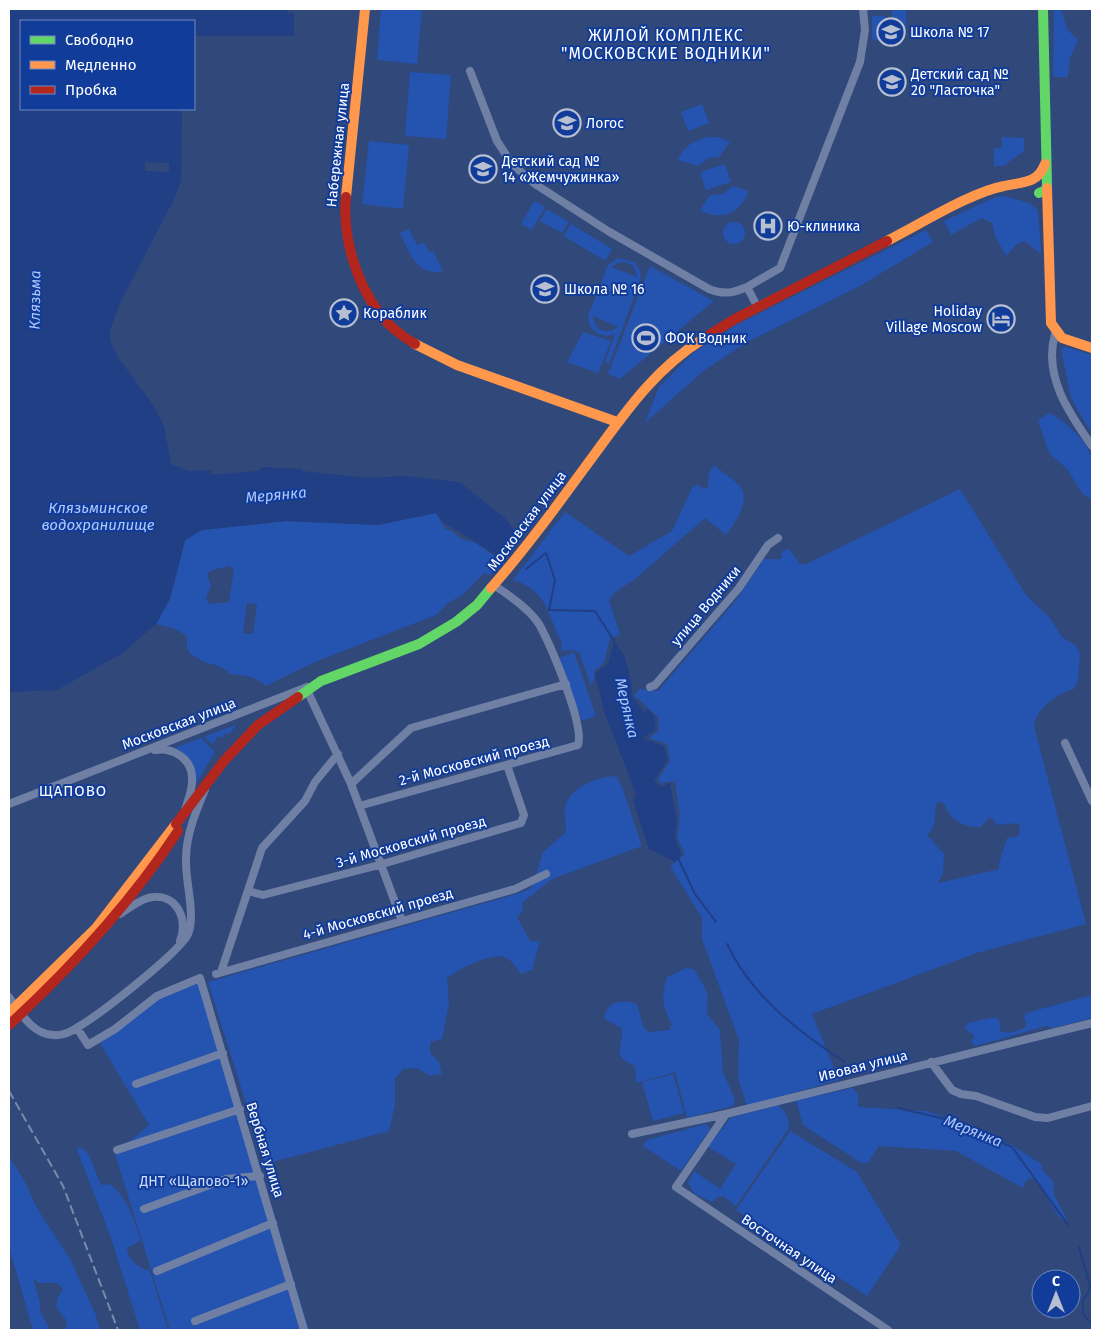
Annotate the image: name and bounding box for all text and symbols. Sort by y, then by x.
school or university icon: Школа № 17 [876,17,906,47]
legend [20,20,195,110]
place label: Школа № 17 [910,24,989,41]
district label: ЖИЛОЙ КОМПЛЕКС "МОСКОВСКИЕ ВОДНИКИ" [561,26,771,63]
text: Свободно [65,31,134,49]
text: Медленно [65,56,137,74]
place label: Детский сад № 20 "Ласточка" [910,66,1009,99]
school or university icon: Детский сад № 20 "Ласточка" [877,67,907,97]
text: Пробка [65,81,117,99]
street label: Набережная улица [323,82,353,208]
school or university icon: Логос [552,108,582,138]
place label: Логос [586,115,624,132]
place label: Детский сад № 14 «Жемчужинка» [501,153,620,186]
school or university icon: Детский сад № 14 «Жемчужинка» [468,154,498,184]
hospital icon: Ю-клиника [753,211,783,241]
place label: Ю-клиника [787,218,860,235]
water label: Клязьма [25,270,45,330]
school or university icon: Школа № 16 [530,274,560,304]
place label: Школа № 16 [564,281,644,298]
place icon: Кораблик [329,298,359,328]
place label: Holiday Village Moscow [886,303,982,336]
hotel icon: Holiday Village Moscow [986,304,1016,334]
place label: Кораблик [363,305,427,322]
sports icon: ФОК Водник [631,323,661,353]
place label: ФОК Водник [665,330,747,347]
street label: Московская улица [484,468,570,574]
water label: Мерянка [245,483,307,507]
water label: Клязьминское водохранилище [41,499,155,534]
street label: улица Водники [668,562,744,650]
water label: Мерянка [611,676,643,740]
street label: Московская улица [120,694,238,754]
street label: 2-й Московский проезд [397,733,551,789]
district label: ЩАПОВО [39,782,107,800]
street label: 3-й Московский проезд [334,812,488,872]
street label: 4-й Московский проезд [301,884,455,944]
street label: Ивовая улица [817,1047,909,1085]
street label: Вербная улица [242,1100,288,1200]
water label: Мерянка [941,1111,1005,1151]
park label: ДНТ «Щапово-1» [139,1173,248,1190]
street label: Восточная улица [738,1211,840,1287]
north arrow [1031,1269,1081,1319]
text: С [1052,1273,1060,1290]

